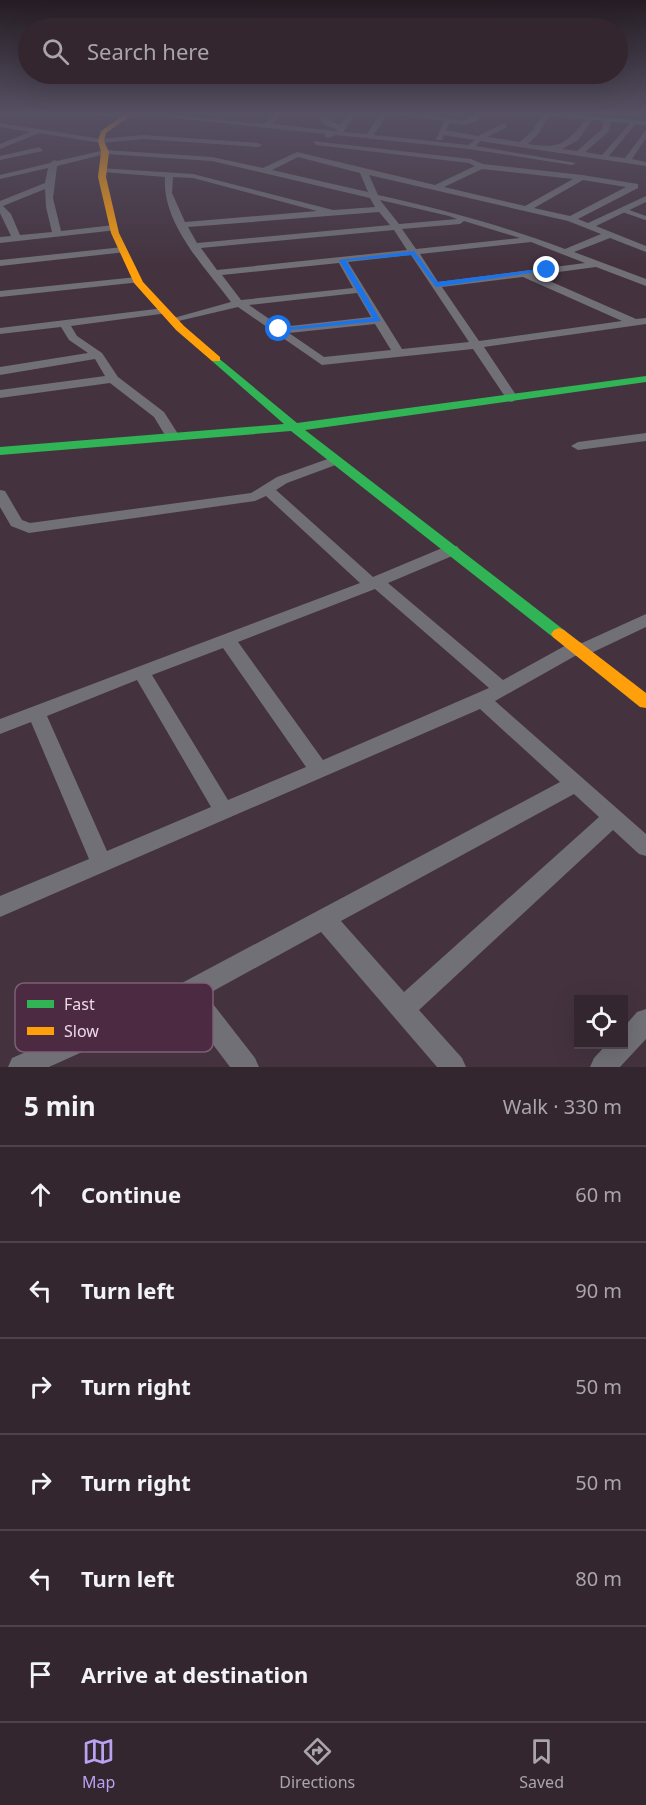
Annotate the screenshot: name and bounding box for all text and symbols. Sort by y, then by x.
search box [18,18,628,84]
icon: search [39,35,72,68]
text: Search here [87,36,209,66]
route end [533,256,559,282]
route start [265,315,291,341]
legend [15,983,213,1052]
text: Fast [64,993,95,1015]
map controls [574,995,628,1049]
button: locate [574,995,628,1049]
text: Slow [64,1020,99,1042]
text: 5 min [24,1088,96,1124]
text: Walk · 330 m [503,1093,622,1120]
icon: ahead [24,1178,57,1211]
text: Continue [81,1179,181,1209]
text: 60 m [575,1181,622,1208]
icon: left [24,1274,57,1307]
text: Turn left [81,1275,175,1305]
text: 90 m [575,1277,622,1304]
icon: right [24,1370,57,1403]
text: Turn right [81,1371,191,1401]
text: 50 m [575,1373,622,1400]
icon: right [24,1466,57,1499]
text: Turn right [81,1467,191,1497]
text: 50 m [575,1469,622,1496]
icon: left [24,1562,57,1595]
text: Turn left [81,1563,175,1593]
text: 80 m [575,1565,622,1592]
icon: arrive [24,1658,57,1691]
text: Arrive at destination [81,1659,308,1689]
tab: Map [82,1735,115,1793]
tab: Directions [279,1735,355,1793]
tab: Saved [519,1735,564,1793]

